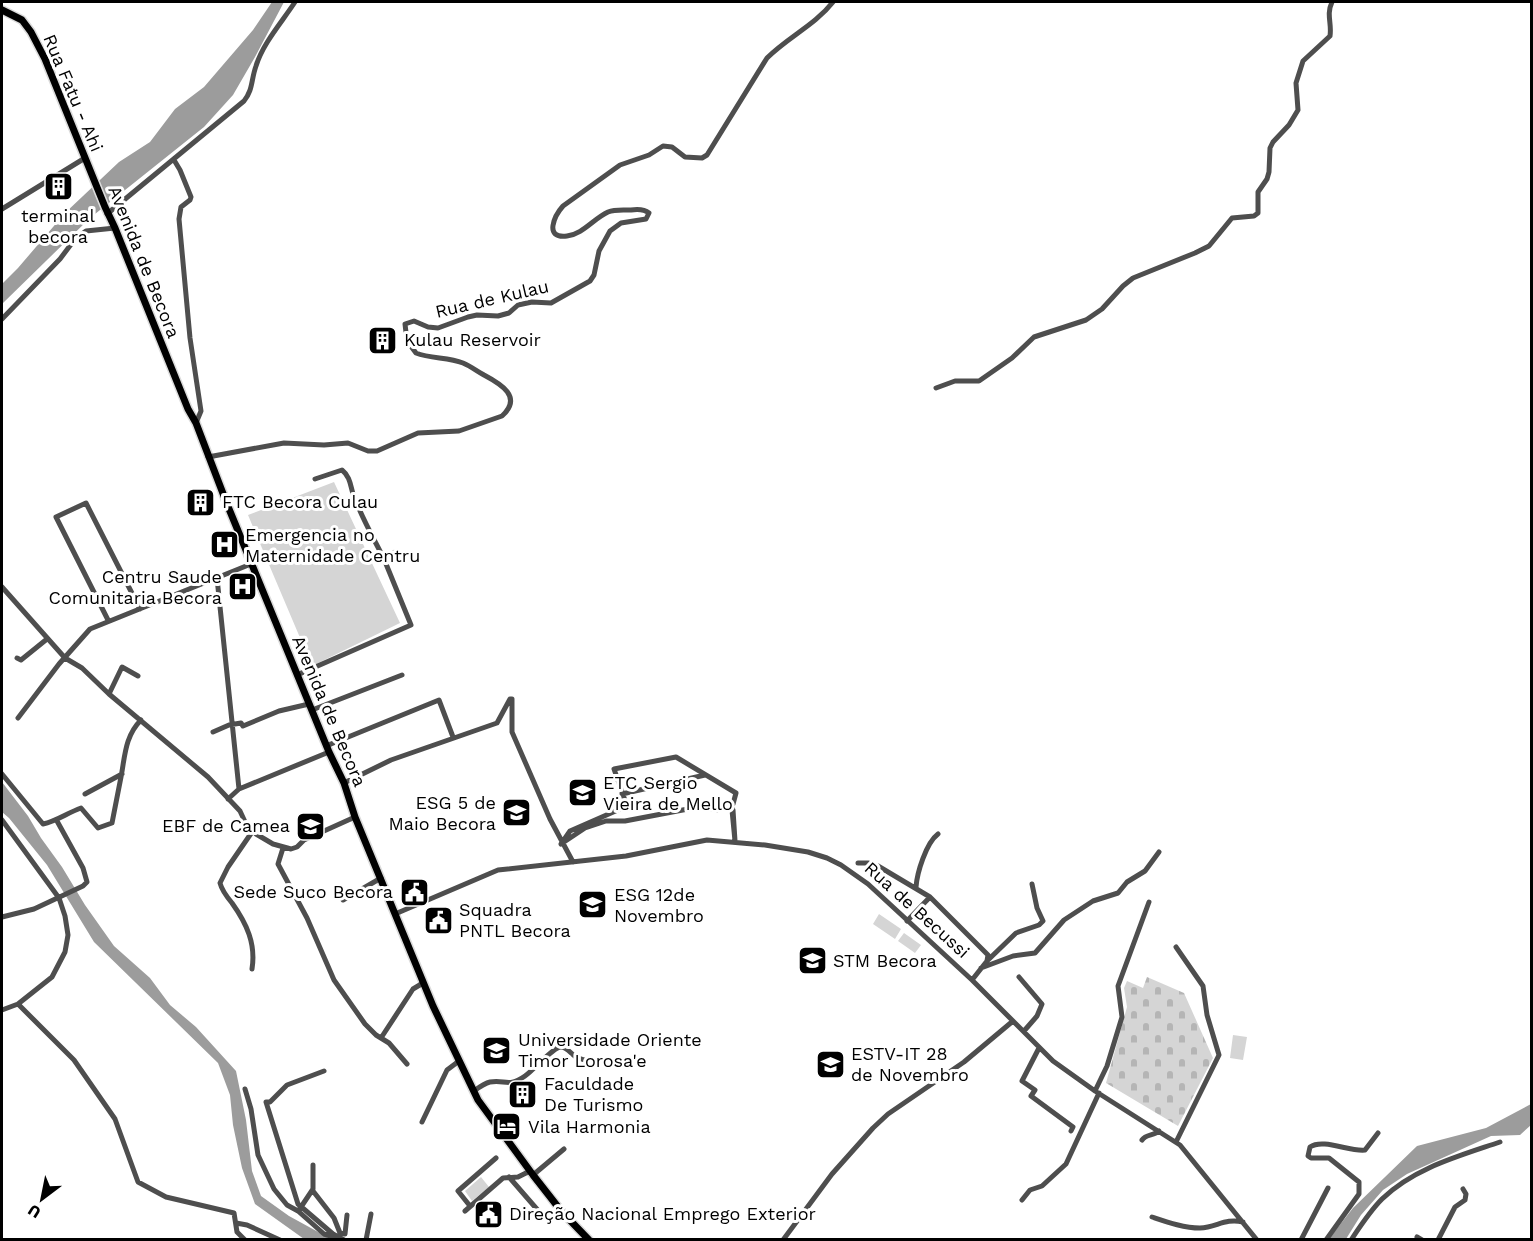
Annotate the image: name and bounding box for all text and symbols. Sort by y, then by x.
street label: Rua Fatu - Ahi [39,31,108,155]
building icon: terminal becora [42,171,74,203]
street label: Avenida de Becora [104,183,185,341]
place label: terminal becora [21,205,96,247]
street label: Rua de Kulau [433,275,551,322]
building icon: Kulau Reservoir [367,324,399,356]
place label: Kulau Reservoir [404,329,541,350]
building icon: FTC Becora Culau [185,486,217,518]
place label: FTC Becora Culau [222,491,378,512]
place label: Emergencia no Maternidade Centru [245,524,420,566]
hospital icon: Emergencia no Maternidade Centru [208,529,240,561]
place label: Centru Saude Comunitaria Becora [49,566,222,608]
hospital icon: Centru Saude Comunitaria Becora [227,571,259,603]
street label: Avenida de Becora [288,632,371,790]
place label: ETC Sergio Vieira de Mello [603,772,733,814]
school or university icon: ETC Sergio Vieira de Mello [566,777,598,809]
place label: ESG 5 de Maio Becora [389,792,496,834]
school or university icon: ESG 5 de Maio Becora [501,797,533,829]
school or university icon: EBF de Camea [295,810,327,842]
place label: EBF de Camea [162,815,290,836]
street label: Rua de Becussi [861,857,974,962]
public building icon: Sede Suco Becora [398,876,430,908]
place label: Sede Suco Becora [233,881,393,902]
place label: ESG 12de Novembro [614,884,704,926]
school or university icon: ESG 12de Novembro [577,889,609,921]
place label: Squadra PNTL Becora [459,899,571,941]
public building icon: Squadra PNTL Becora [422,904,454,936]
school or university icon: STM Becora [796,945,828,977]
place label: STM Becora [833,950,937,971]
place label: Universidade Oriente Timor Lorosa'e [518,1029,702,1071]
school or university icon: Universidade Oriente Timor Lorosa'e [481,1034,513,1066]
place label: ESTV-IT 28 de Novembro [851,1043,969,1085]
school or university icon: ESTV-IT 28 de Novembro [814,1048,846,1080]
place label: Faculdade De Turismo [544,1073,643,1115]
building icon: Faculdade De Turismo [507,1078,539,1110]
hotel icon: Vila Harmonia [491,1111,523,1143]
place label: Vila Harmonia [528,1116,651,1137]
north arrow [12,1169,72,1229]
public building icon: Direção Nacional Emprego Exterior [472,1198,504,1230]
text: U [24,1200,44,1222]
place label: Direção Nacional Emprego Exterior [509,1203,816,1224]

